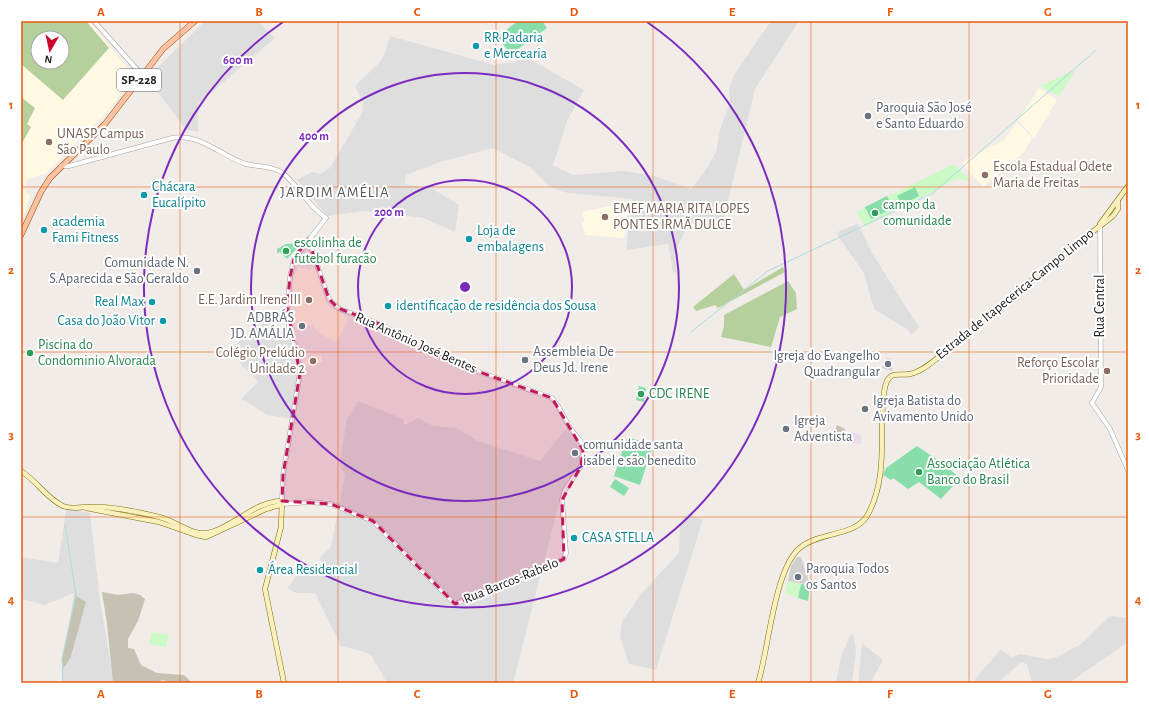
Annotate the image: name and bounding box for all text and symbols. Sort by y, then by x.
text: A [97,6,105,19]
text: B [255,6,263,19]
text: C [414,6,421,19]
text: D [570,6,579,19]
text: E [729,6,736,19]
text: F [887,6,894,19]
text: G [1044,6,1052,19]
north arrow [30,30,70,70]
place label: RR Padaria e Mercearia [484,31,548,61]
marker: RR Padaria e Mercearia [471,41,481,51]
text: N [44,53,53,65]
text: 600 m [223,54,253,66]
road number: SP-228 [117,69,161,91]
text: 1 [9,99,13,112]
text: 1 [1136,99,1140,112]
place label: Paroquia São José e Santo Eduardo [876,101,972,131]
marker: Paroquia São José e Santo Eduardo [863,111,873,121]
place label: UNASP Campus São Paulo [57,127,144,157]
text: 400 m [299,130,329,142]
marker: UNASP Campus São Paulo [44,137,54,147]
place label: Escola Estadual Odete Maria de Freitas [993,160,1112,190]
marker: Escola Estadual Odete Maria de Freitas [980,170,990,180]
place label: Chácara Eucalípito [152,180,206,210]
district label: JARDIM AMÉLIA [280,183,390,200]
marker: Chácara Eucalípito [139,190,149,200]
place label: campo da comunidade [883,198,951,228]
place label: EMEF MARIA RITA LOPES PONTES IRMÃ DULCE [613,202,750,232]
text: 200 m [374,206,404,218]
marker: campo da comunidade [870,208,880,218]
marker: EMEF MARIA RITA LOPES PONTES IRMÃ DULCE [600,212,610,222]
place label: academia Fami Fitness [52,215,119,245]
place label: Loja de embalagens [477,224,544,254]
marker: academia Fami Fitness [39,225,49,235]
street label: Estrada de Itapecerica-Campo Limpo [933,226,1097,362]
marker: Loja de embalagens [464,234,474,244]
place label: escolinha de futebol furacão [294,236,377,266]
marker: escolinha de futebol furacão [281,246,291,256]
place label: Comunidade N. S.Aparecida e São Geraldo [49,256,189,286]
text: 2 [8,264,14,277]
text: 2 [1135,264,1141,277]
marker: Comunidade N. S.Aparecida e São Geraldo [192,266,202,276]
street label: Rua Central [1093,275,1107,337]
centre of rings [458,280,472,294]
place label: E.E. Jardim Irene III [198,293,301,307]
place label: Real Max [95,295,144,309]
marker: E.E. Jardim Irene III [304,295,314,305]
marker: Real Max [147,297,157,307]
place label: identificação de residência dos Sousa [396,299,597,313]
marker: identificação de residência dos Sousa [383,301,393,311]
place label: ADBRÁS JD. AMÁLIA [231,308,294,341]
street label: Rua Antônio José Bentes [353,310,479,376]
place label: Casa do João Vitor [57,314,155,328]
marker: Casa do João Vitor [158,316,168,326]
marker: ADBRÁS JD. AMÁLIA [297,321,307,331]
place label: Piscina do Condominio Alvorada [38,338,156,368]
place label: Assembleia De Deus Jd. Irene [533,345,614,375]
place label: Colégio Prelúdio Unidade 2 [216,346,305,376]
marker: Piscina do Condominio Alvorada [25,348,35,358]
place label: Igreja do Evangelho Quadrangular [773,349,880,379]
marker: Assembleia De Deus Jd. Irene [520,355,530,365]
marker: Colégio Prelúdio Unidade 2 [308,356,318,366]
place label: Reforço Escolar Prioridade [1017,356,1099,386]
marker: Igreja do Evangelho Quadrangular [883,359,893,369]
marker: Reforço Escolar Prioridade [1102,366,1112,376]
place label: CDC IRENE [649,387,710,401]
marker: CDC IRENE [636,389,646,399]
place label: Igreja Batista do Avivamento Unido [873,394,974,424]
marker: Igreja Batista do Avivamento Unido [860,404,870,414]
place label: Igreja Adventista [794,414,853,444]
marker: Igreja Adventista [781,424,791,434]
text: 3 [8,429,14,442]
text: 3 [1135,429,1141,442]
place label: comunidade santa isabel e são benedito [583,438,696,468]
marker: comunidade santa isabel e são benedito [570,448,580,458]
place label: Associação Atlética Banco do Brasil [927,457,1031,487]
marker: Associação Atlética Banco do Brasil [914,467,924,477]
place label: CASA STELLA [582,531,654,545]
marker: CASA STELLA [569,533,579,543]
street label: Rua Barcos-Rabelo [462,556,561,606]
place label: Área Residencial [268,560,358,577]
place label: Paroquia Todos os Santos [806,562,889,592]
marker: Área Residencial [255,565,265,575]
marker: Paroquia Todos os Santos [793,572,803,582]
text: 4 [8,594,15,607]
text: 4 [1135,594,1142,607]
text: A [97,688,105,701]
text: B [255,688,263,701]
text: C [414,688,421,701]
text: D [570,688,579,701]
text: E [729,688,736,701]
text: F [887,688,894,701]
text: G [1044,688,1052,701]

